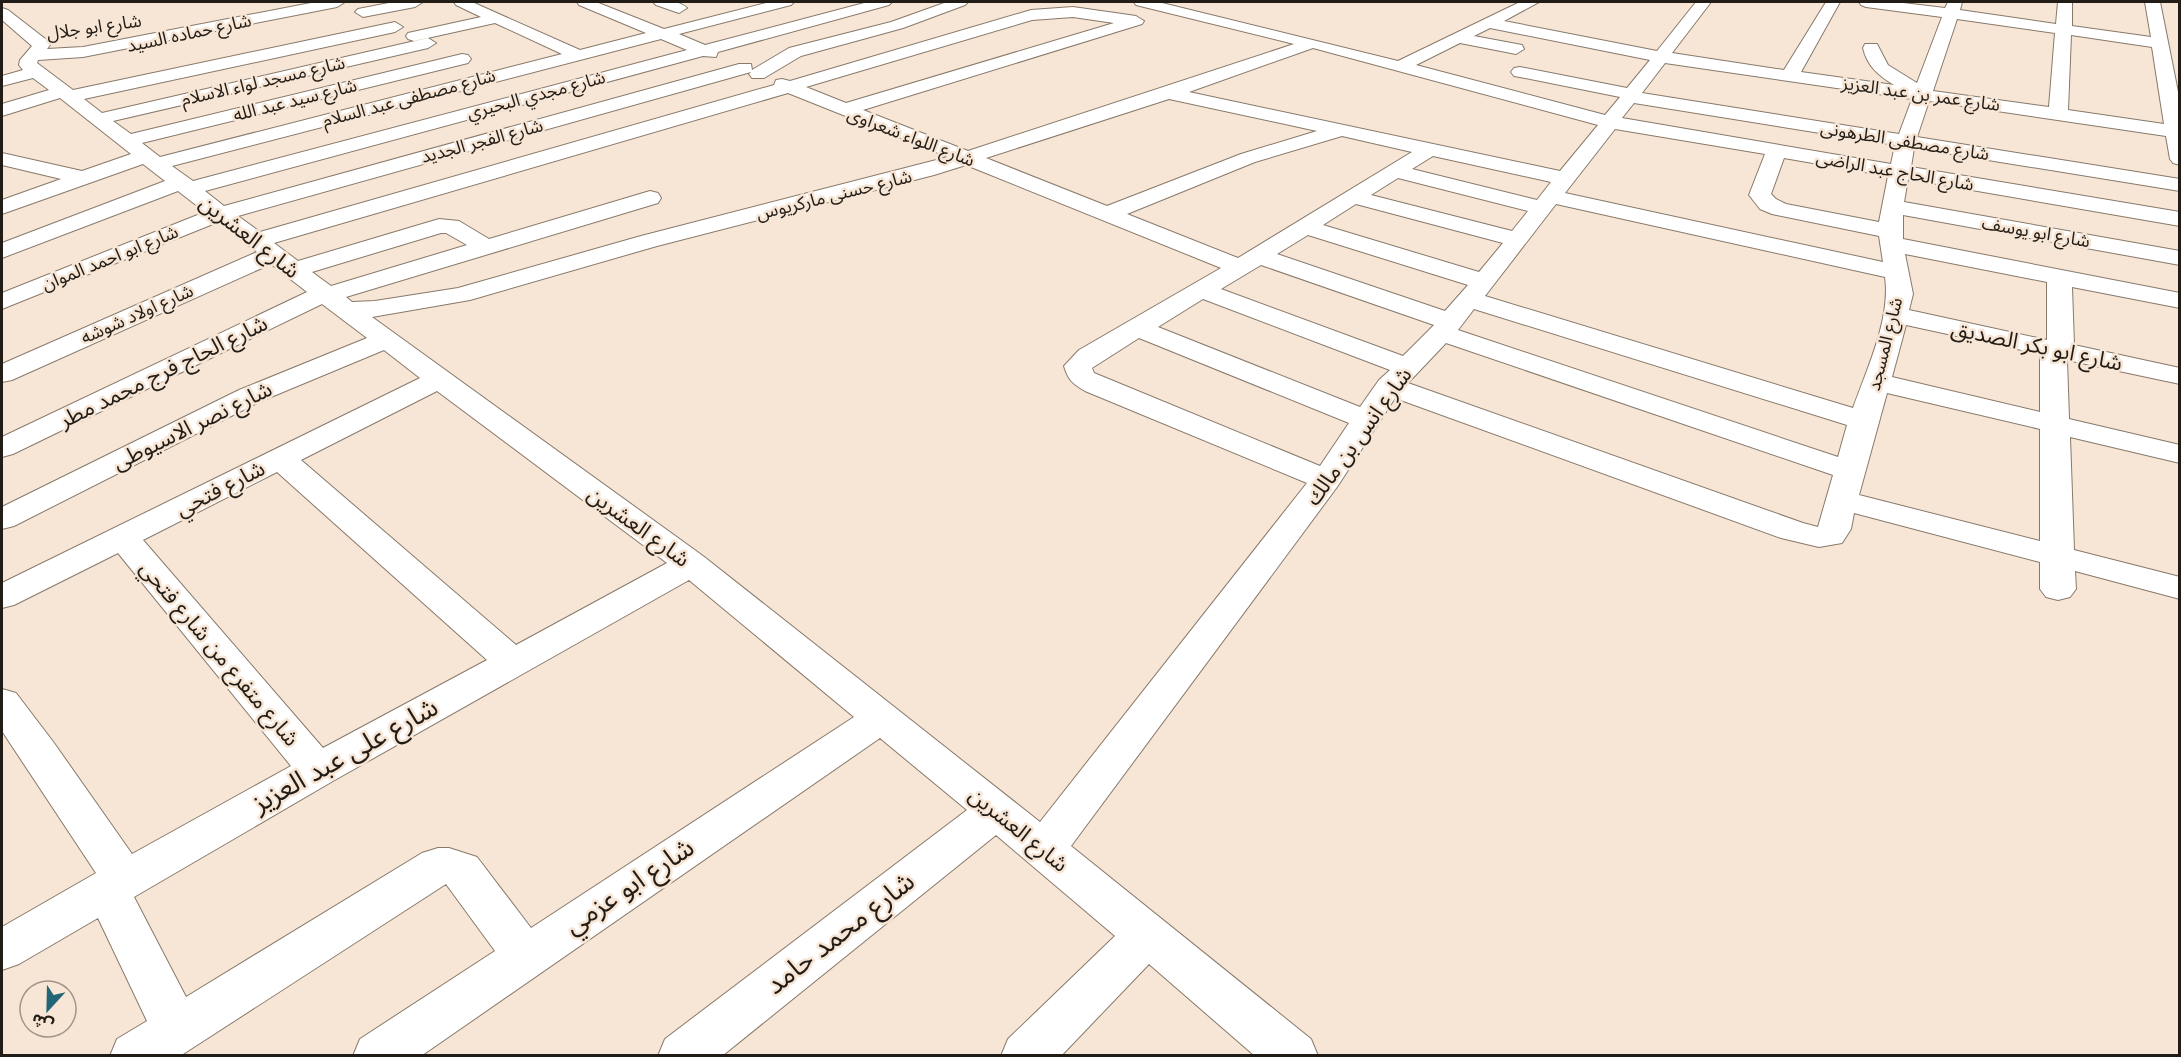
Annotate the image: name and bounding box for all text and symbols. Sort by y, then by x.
street label: شارع ابو جلال [45,9,143,48]
street label: شارع حماده السيد [125,9,254,60]
street label: شارع مسجد لواء الاسلام [179,51,348,113]
street label: شارع مصطفى عبد السلام [320,64,499,135]
street label: شارع مجدي البحيري [464,66,608,127]
street label: شارع عمر بن عبد العزيز [1839,72,2002,119]
street label: شارع سيد عبد الله [231,74,360,129]
street label: شارع اللواء شعراوى [843,103,978,174]
street label: شارع الفجر الجديد [419,114,546,171]
street label: شارع مصطفى الطرهونى [1819,117,1991,168]
street label: شارع الحاج عبد الراضى [1814,146,1976,199]
street label: شارع حسنى ماركريوس [754,165,915,228]
street label: شارع العشرين [192,189,305,286]
street label: شارع ابو يوسف [1980,212,2092,255]
street label: شارع ابو احمد الموان [38,221,183,298]
street label: شارع اولاد شوشه [77,279,198,351]
street label: شارع المسجد [1863,295,1910,394]
street label: شارع الحاج فرج محمد مطر [54,309,273,437]
street label: شارع ابو بكر الصديق [1948,314,2125,380]
street label: شارع انس بن مالك [1299,362,1420,512]
street label: شارع نصر الاسيوطى [108,375,278,478]
street label: شارع فتحي [171,454,271,525]
street label: شارع العشرين [580,480,695,575]
street label: شارع متفرع من شارع فتحي [132,555,305,754]
street label: شارع على عبد العزيز [245,690,445,823]
street label: شارع العشرين [962,781,1074,880]
street label: شارع ابو عزمي [557,830,702,945]
street label: شارع محمد حامد [759,864,923,1004]
north arrow [18,979,78,1039]
text: ش [29,1010,56,1035]

